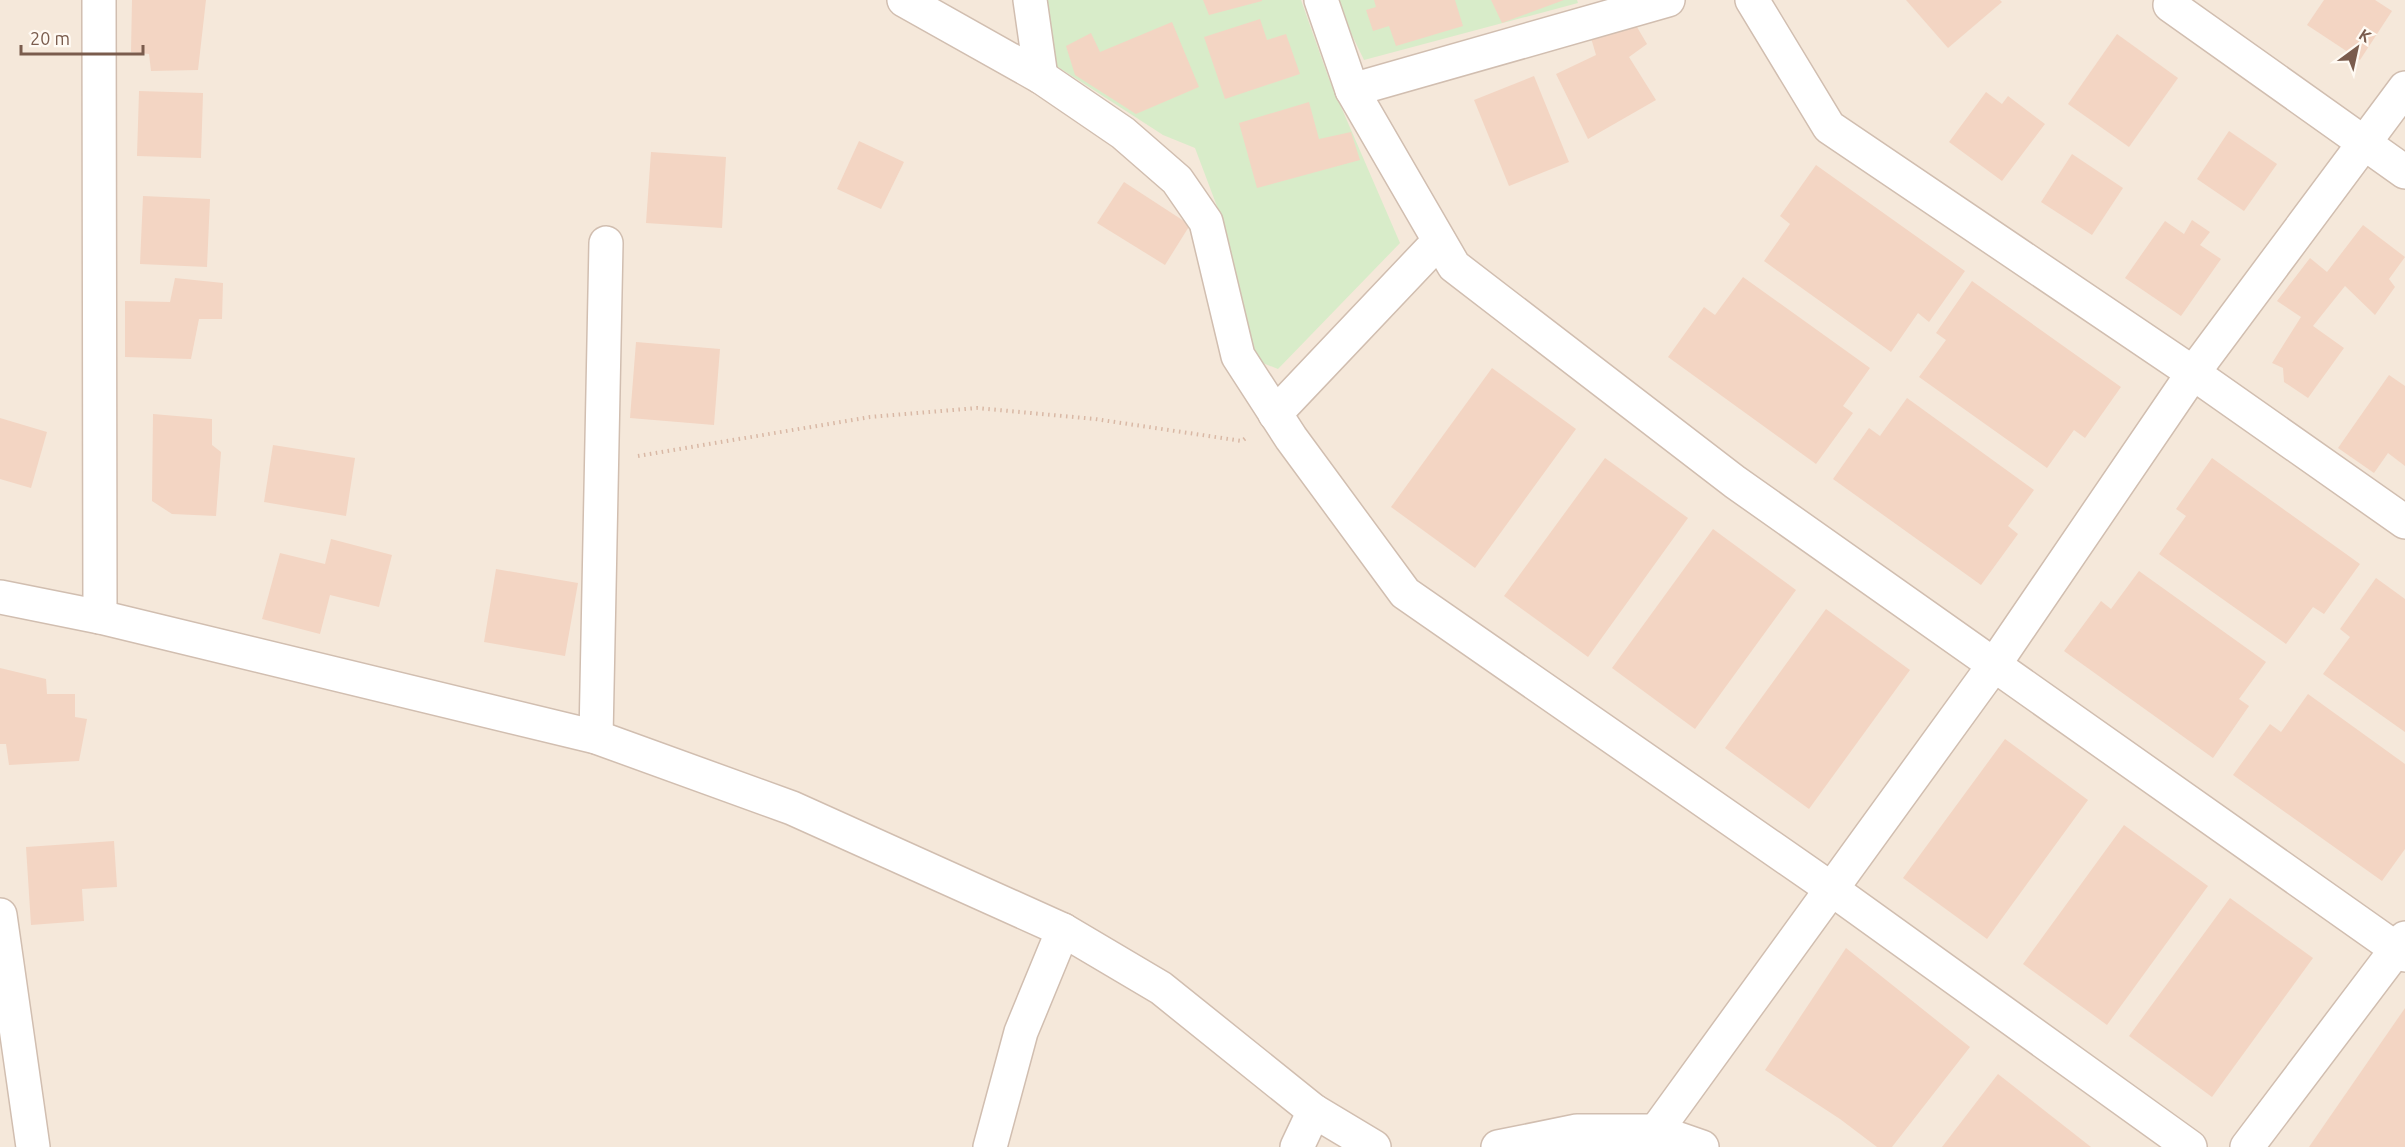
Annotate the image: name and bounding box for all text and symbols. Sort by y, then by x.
scale bar [21,18,142,56]
north arrow [2327,18,2387,78]
text: K [2356,25,2375,46]
text: 20 m [30,28,70,48]

